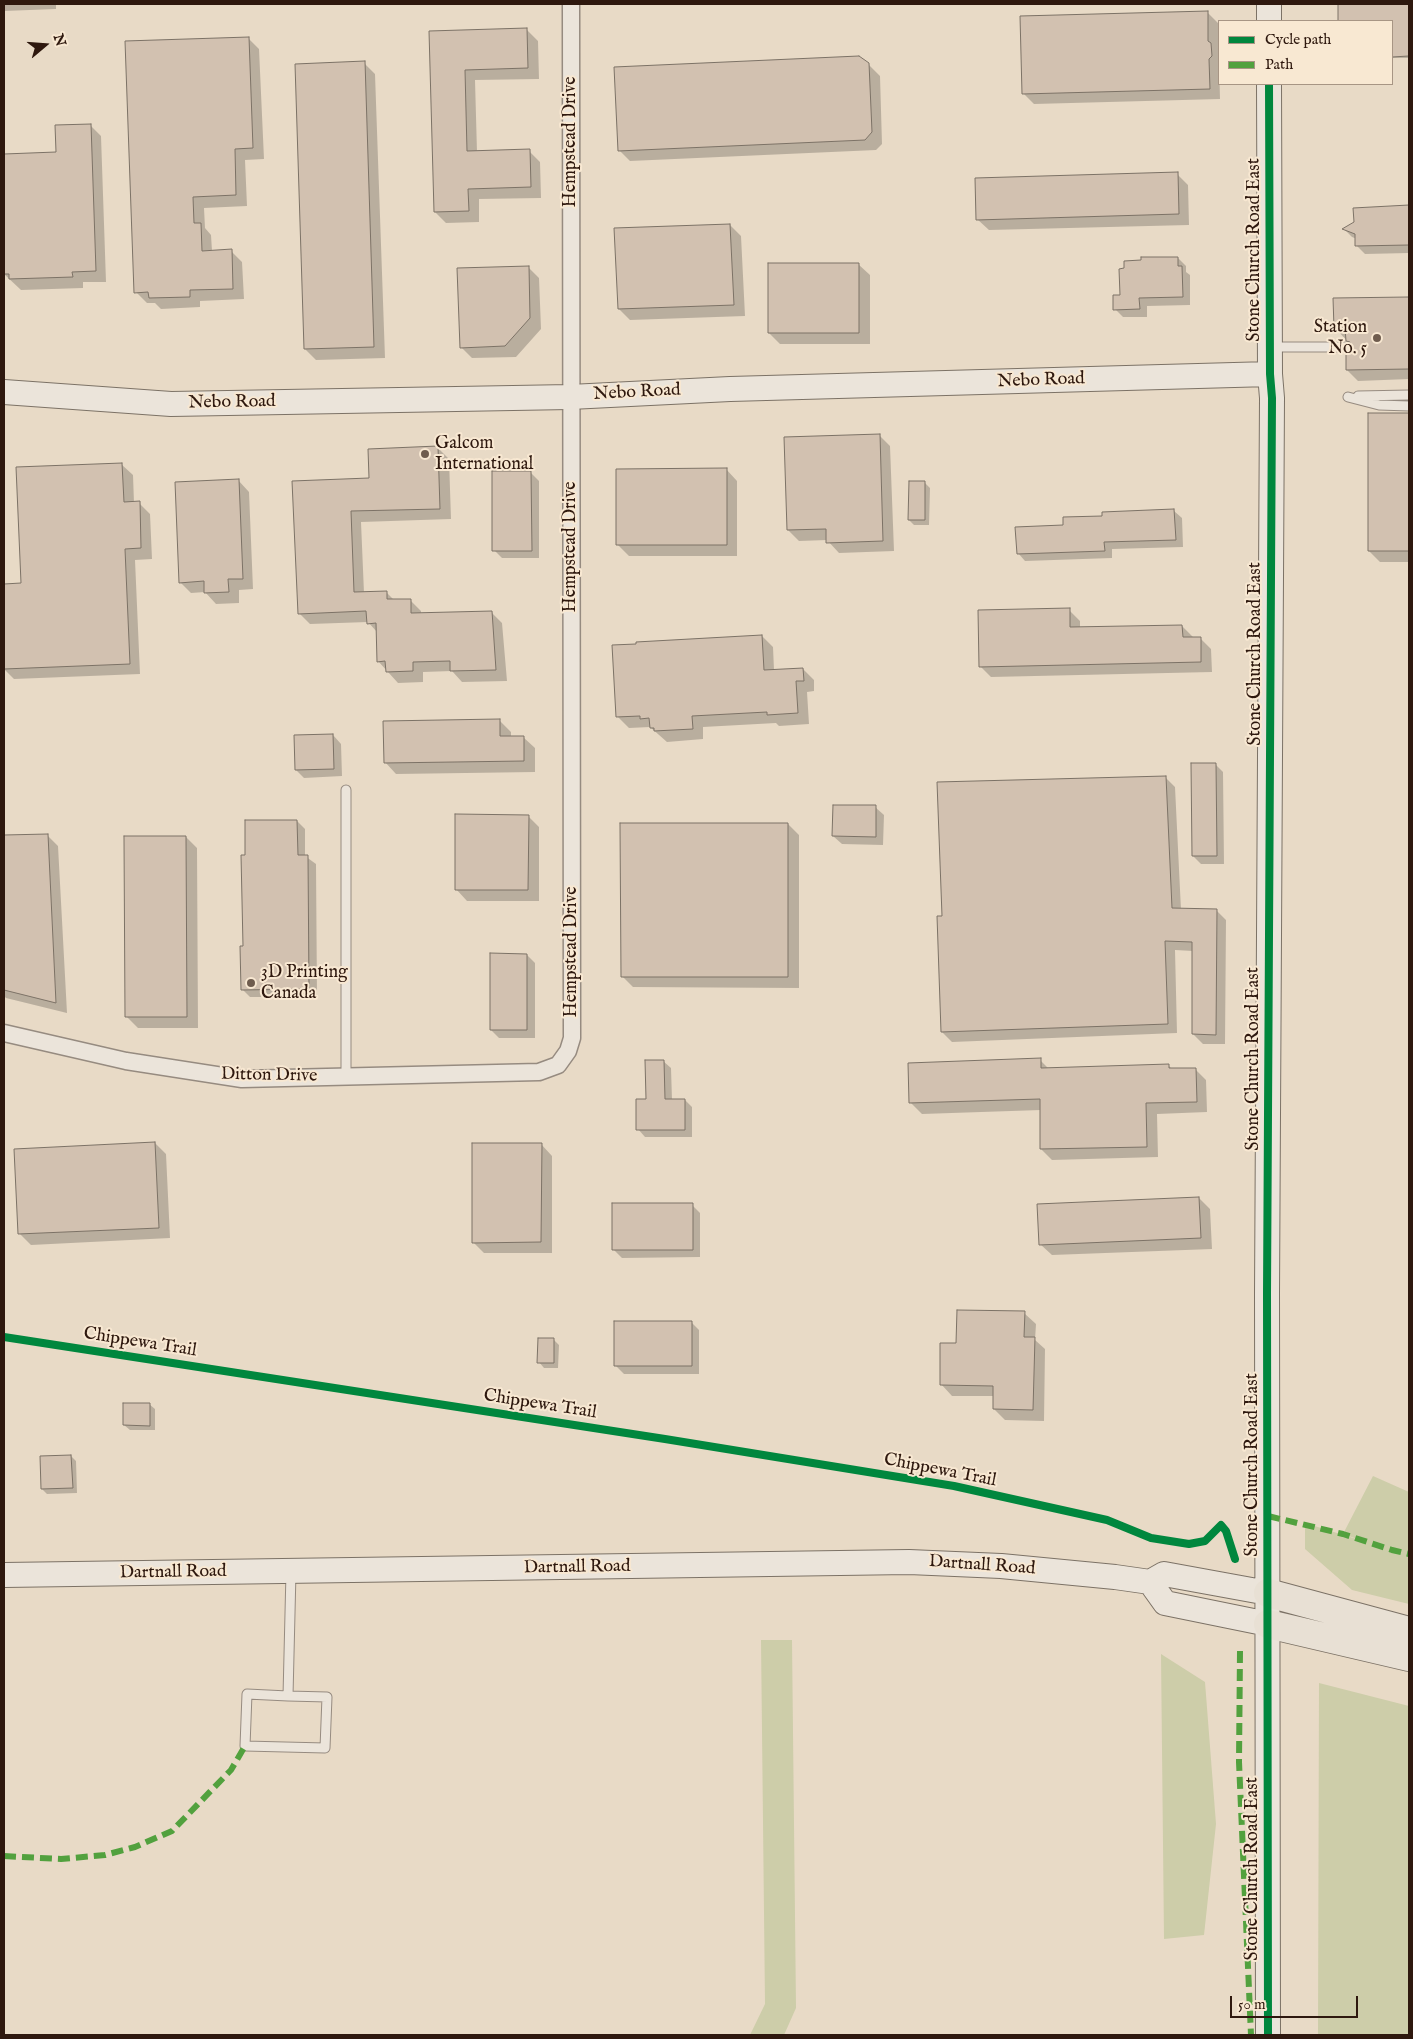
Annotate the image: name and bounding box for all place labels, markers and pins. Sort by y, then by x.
place label: Station No. 5 [1314,317,1367,359]
marker: Station No. 5 [1371,332,1383,344]
place label: Galcom International [435,433,534,476]
marker: Galcom International [419,448,431,460]
place label: 3D Printing Canada [261,962,348,1004]
marker: 3D Printing Canada [245,977,257,989]

